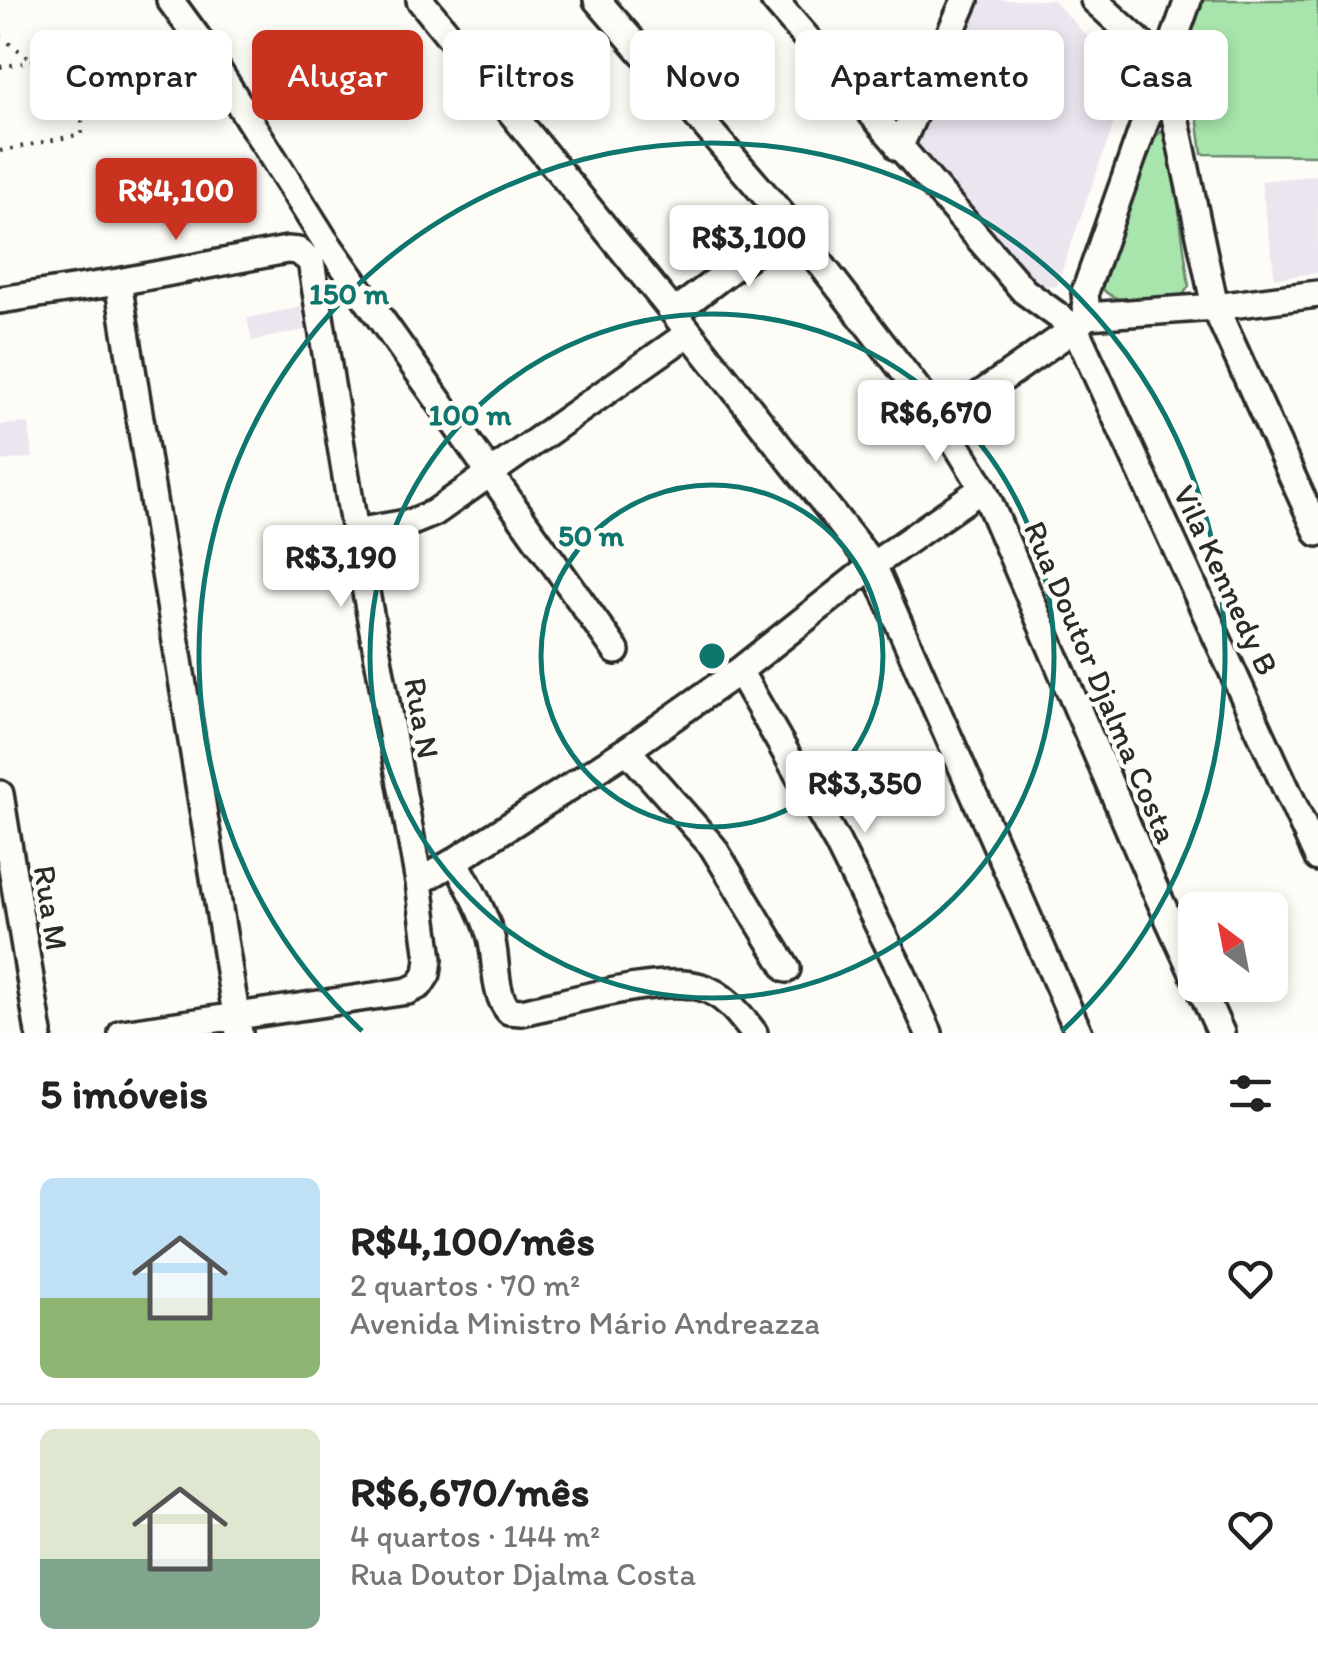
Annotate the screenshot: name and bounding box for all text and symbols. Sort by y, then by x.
chip: Comprar [30,30,232,120]
chip: Alugar [252,30,423,120]
chip: Filtros [443,30,610,120]
chip: Novo [630,30,775,120]
chip: Apartamento [795,30,1064,120]
chip: Casa [1084,30,1228,120]
pin: R$4,100 [84,158,268,243]
text: R$4,100 [118,171,234,209]
pin: R$3,100 [657,205,841,290]
text: R$3,100 [692,218,806,256]
text: 150 m [309,275,390,312]
pin: R$6,670 [844,380,1028,465]
text: R$6,670 [880,393,992,431]
text: 100 m [429,396,512,433]
street label: Vila Kennedy B [1165,479,1287,681]
street label: Rua Doutor Djalma Costa [1016,515,1186,849]
text: 50 m [558,517,625,554]
pin: R$3,190 [249,525,433,610]
text: R$3,190 [285,538,397,576]
centre of rings [694,638,730,674]
street label: Rua N [396,675,448,761]
pin: R$3,350 [773,751,957,836]
text: R$3,350 [808,764,922,802]
street label: Rua M [26,863,76,953]
north arrow [1178,892,1288,1002]
map controls [1178,892,1288,1002]
icon: filters [1223,1066,1278,1121]
text: 5 imóveis [40,1068,208,1119]
text: R$4,100/mês [350,1215,595,1266]
icon: home [120,1218,240,1338]
icon: heart [1223,1251,1278,1306]
text: 2 quartos · 70 m² [350,1266,580,1304]
text: Avenida Ministro Mário Andreazza [350,1304,820,1342]
text: R$6,670/mês [350,1466,589,1517]
icon: home [120,1469,240,1589]
icon: heart [1223,1502,1278,1557]
text: 4 quartos · 144 m² [350,1517,600,1555]
text: Rua Doutor Djalma Costa [350,1555,696,1593]

